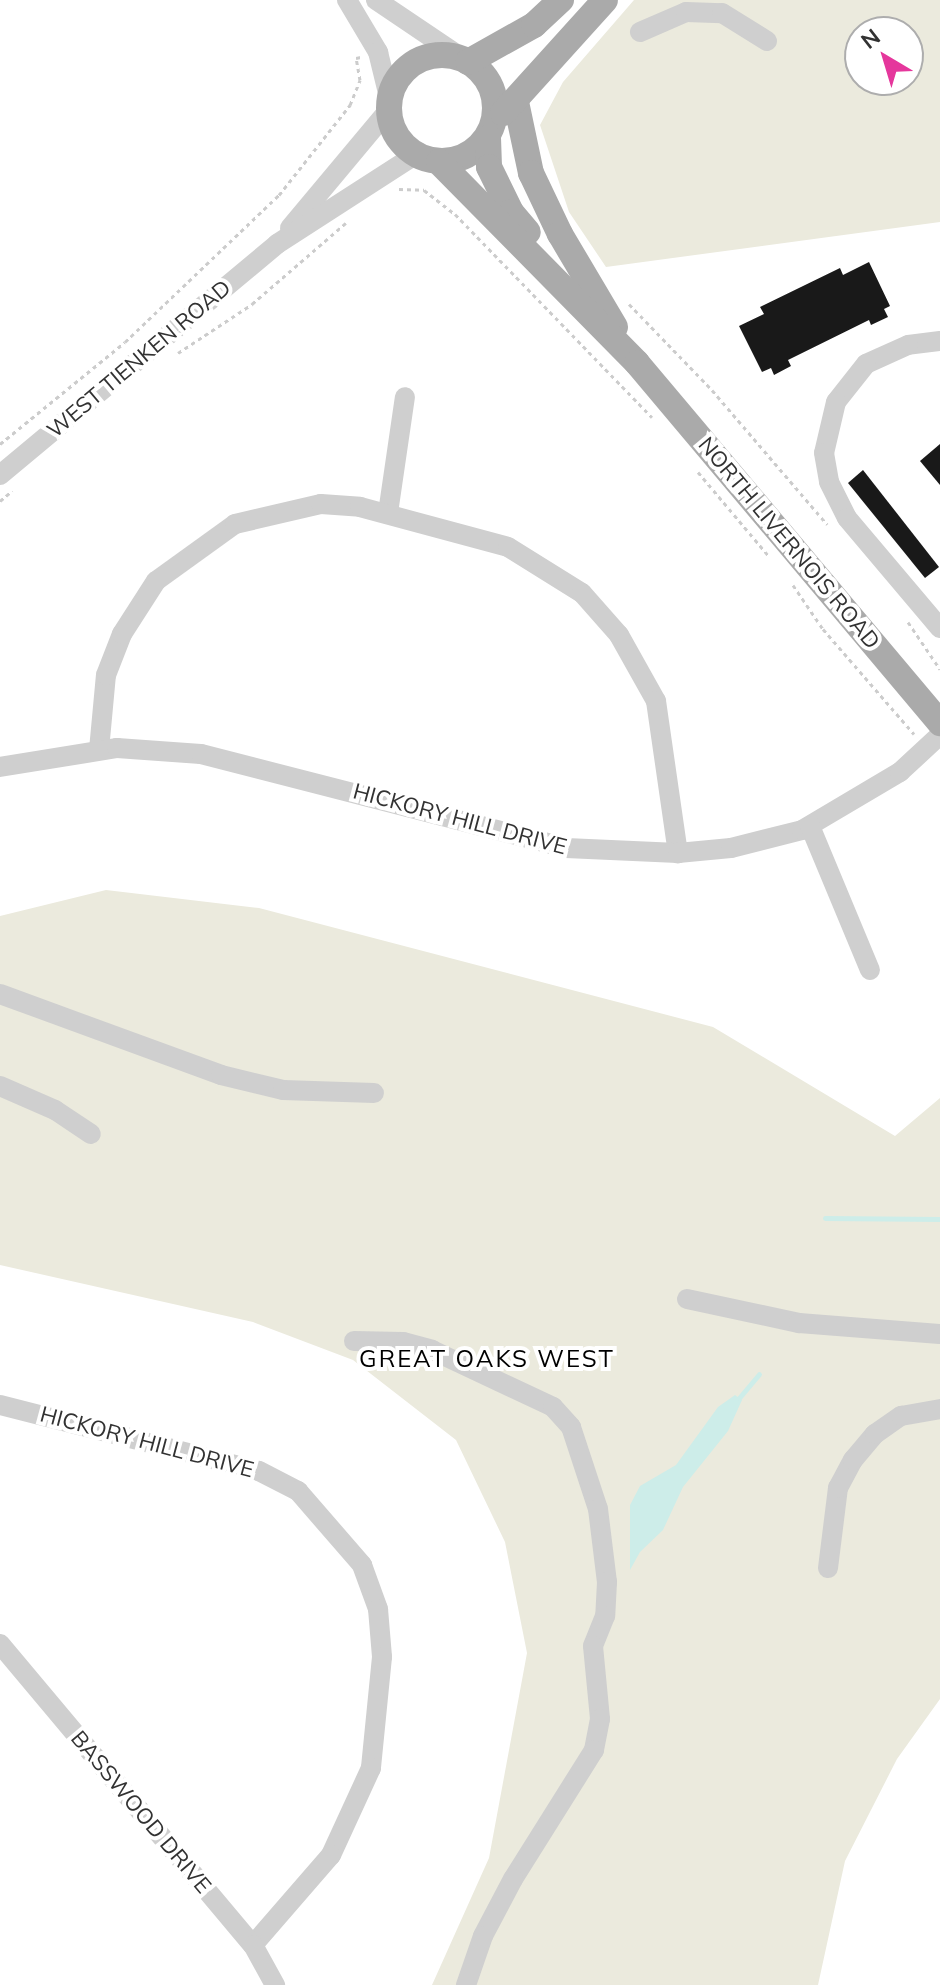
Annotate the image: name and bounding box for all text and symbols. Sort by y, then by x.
north arrow [844,16,924,96]
text: N [855,23,886,55]
street label: WEST TIENKEN ROAD [42,275,236,443]
street label: NORTH LIVERNOIS ROAD [693,432,885,654]
street label: HICKORY HILL DRIVE [350,778,570,860]
district label: GREAT OAKS WEST [359,1345,615,1373]
street label: HICKORY HILL DRIVE [37,1401,257,1483]
street label: BASSWOOD DRIVE [65,1725,217,1899]

